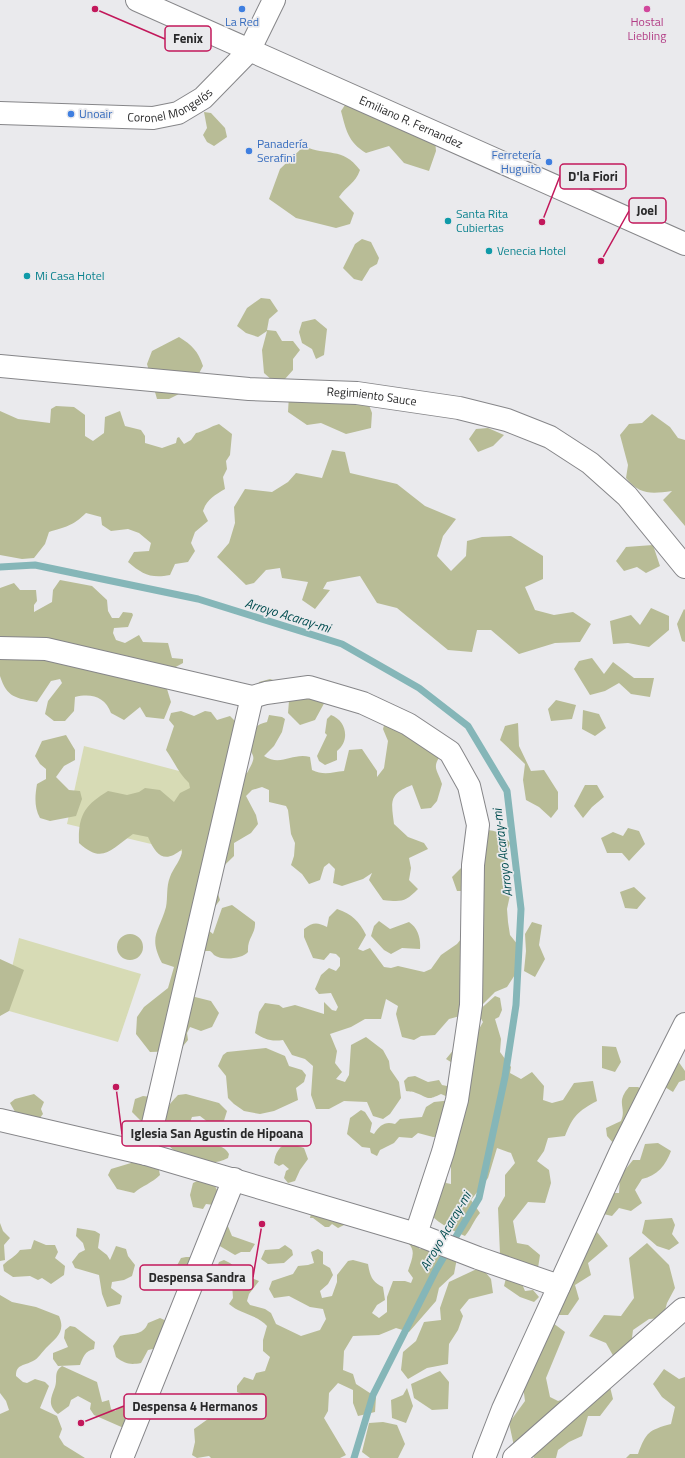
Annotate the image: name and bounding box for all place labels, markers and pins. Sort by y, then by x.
marker: La Red [237,4,247,14]
marker: Hostal Liebling [642,4,652,14]
place label: La Red [225,12,259,31]
place label: Hostal Liebling [628,12,666,45]
callout: Fenix [165,26,211,51]
place label: Unoair [79,104,112,123]
marker: Unoair [66,109,76,119]
place label: Panadería Serafini [257,134,308,167]
place label: Ferretería Huguito [492,145,541,178]
marker: Panadería Serafini [244,146,254,156]
marker: Ferretería Huguito [544,157,554,167]
callout: D'la Fiori [560,164,626,189]
callout: Joel [629,198,666,223]
place label: Santa Rita Cubiertas [456,204,508,237]
marker: Santa Rita Cubiertas [443,216,453,226]
place label: Venecia Hotel [497,241,566,260]
marker: Venecia Hotel [484,246,494,256]
place label: Mi Casa Hotel [35,266,105,285]
marker: Mi Casa Hotel [22,271,32,281]
callout: Iglesia San Agustin de Hipoana [122,1121,311,1146]
callout: Despensa Sandra [140,1265,253,1290]
callout: Despensa 4 Hermanos [124,1394,266,1419]

